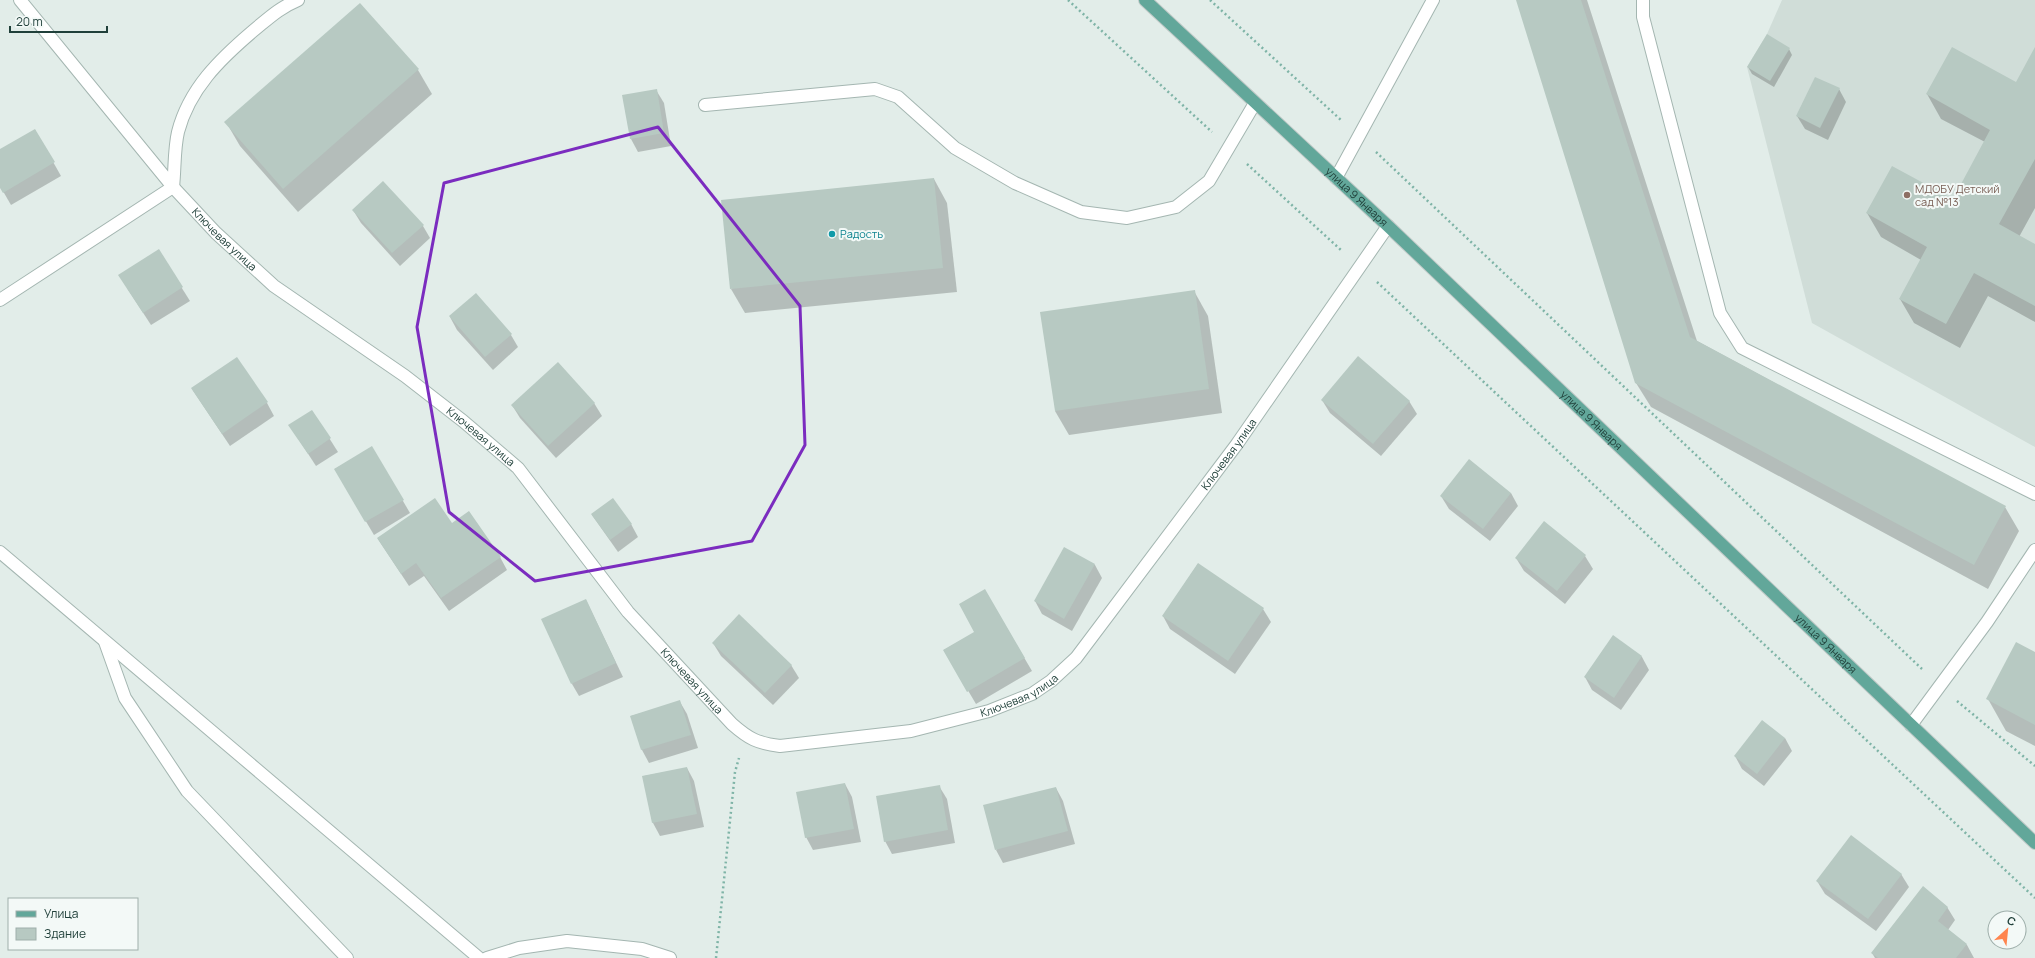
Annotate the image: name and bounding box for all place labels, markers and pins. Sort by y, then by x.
place label: МДОБУ Детский сад №13 [1915,181,2000,209]
marker: МДОБУ Детский сад №13 [1902,190,1912,200]
place label: Радость [840,226,883,241]
marker: Радость [827,229,837,239]

